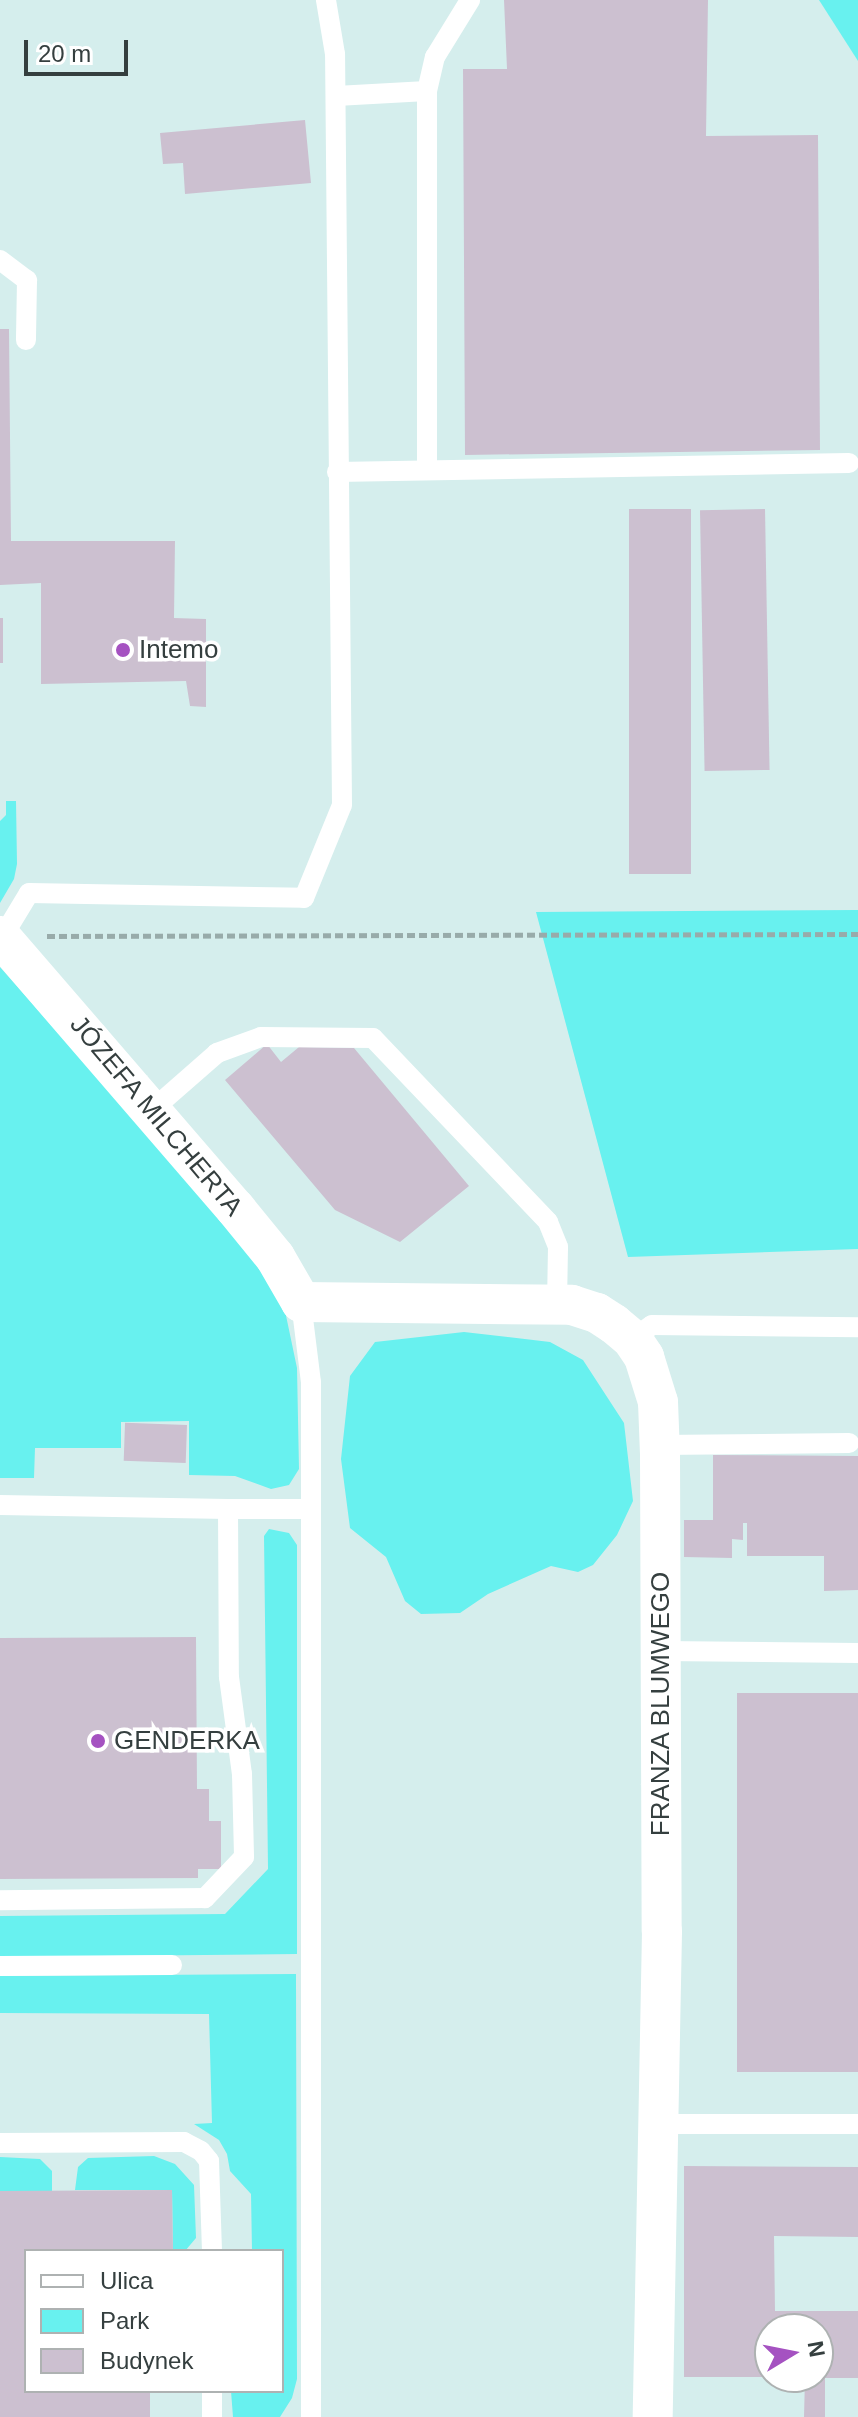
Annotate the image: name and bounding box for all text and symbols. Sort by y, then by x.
scale bar [28,24,132,74]
text: 20 m [38,40,91,67]
place label: Intemo [139,634,218,666]
marker: Intemo [114,641,132,659]
street label: JÓZEFA MILCHERTA [63,1009,249,1223]
street label: FRANZA BLUMWEGO [645,1571,677,1837]
place label: GENDERKA [114,1725,260,1757]
marker: GENDERKA [89,1732,107,1750]
legend [24,2249,284,2393]
text: Ulica [100,2267,153,2294]
text: Park [100,2307,149,2334]
north arrow [754,2313,834,2393]
text: N [802,2339,830,2359]
text: Budynek [100,2347,193,2374]

